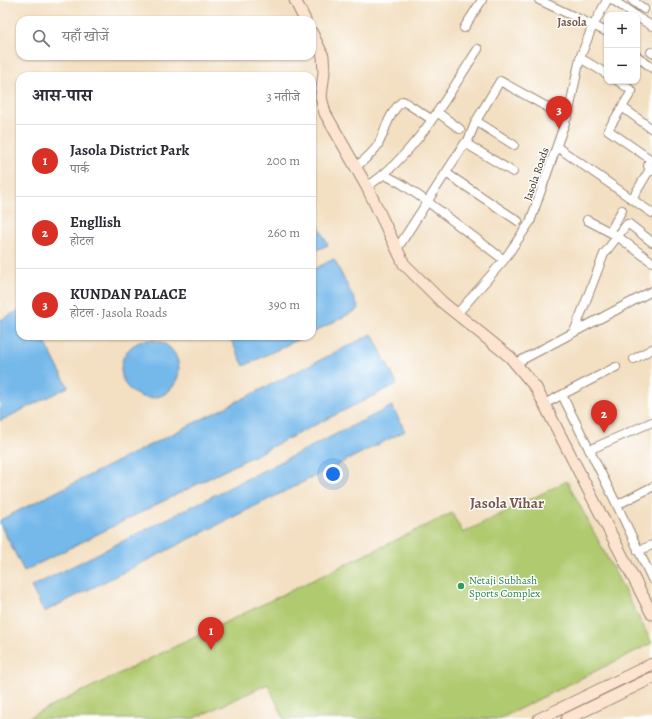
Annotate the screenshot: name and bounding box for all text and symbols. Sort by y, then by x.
map controls [604,12,640,84]
button: + [604,12,640,48]
district label: Jasola [557,14,587,30]
search box [16,16,316,60]
text: यहाँ खोजें [62,26,109,46]
icon: search [30,27,52,49]
button: − [604,48,640,84]
text: आस-पास [32,84,92,107]
text: 3 नतीजे [266,88,300,105]
pin: 3 [546,96,572,129]
text: Jasola District Park [70,140,189,160]
street label: Jasola Roads [520,145,553,203]
text: 1 [43,152,47,169]
text: 200 m [267,152,300,169]
text: पार्क [70,160,89,177]
text: Engllish [70,212,121,232]
text: 2 [42,224,48,241]
text: 260 m [267,224,300,241]
text: होटल [70,232,94,249]
text: KUNDAN PALACE [70,284,187,304]
text: 3 [42,296,48,313]
text: 390 m [268,296,300,313]
text: होटल · Jasola Roads [70,304,167,321]
pin: 2 [591,400,617,433]
your location [323,464,343,484]
district label: Jasola Vihar [470,493,544,513]
place label: Netaji Subhash Sports Complex [469,573,541,601]
marker: Netaji Subhash Sports Complex [456,581,466,591]
pin: 1 [198,617,224,650]

